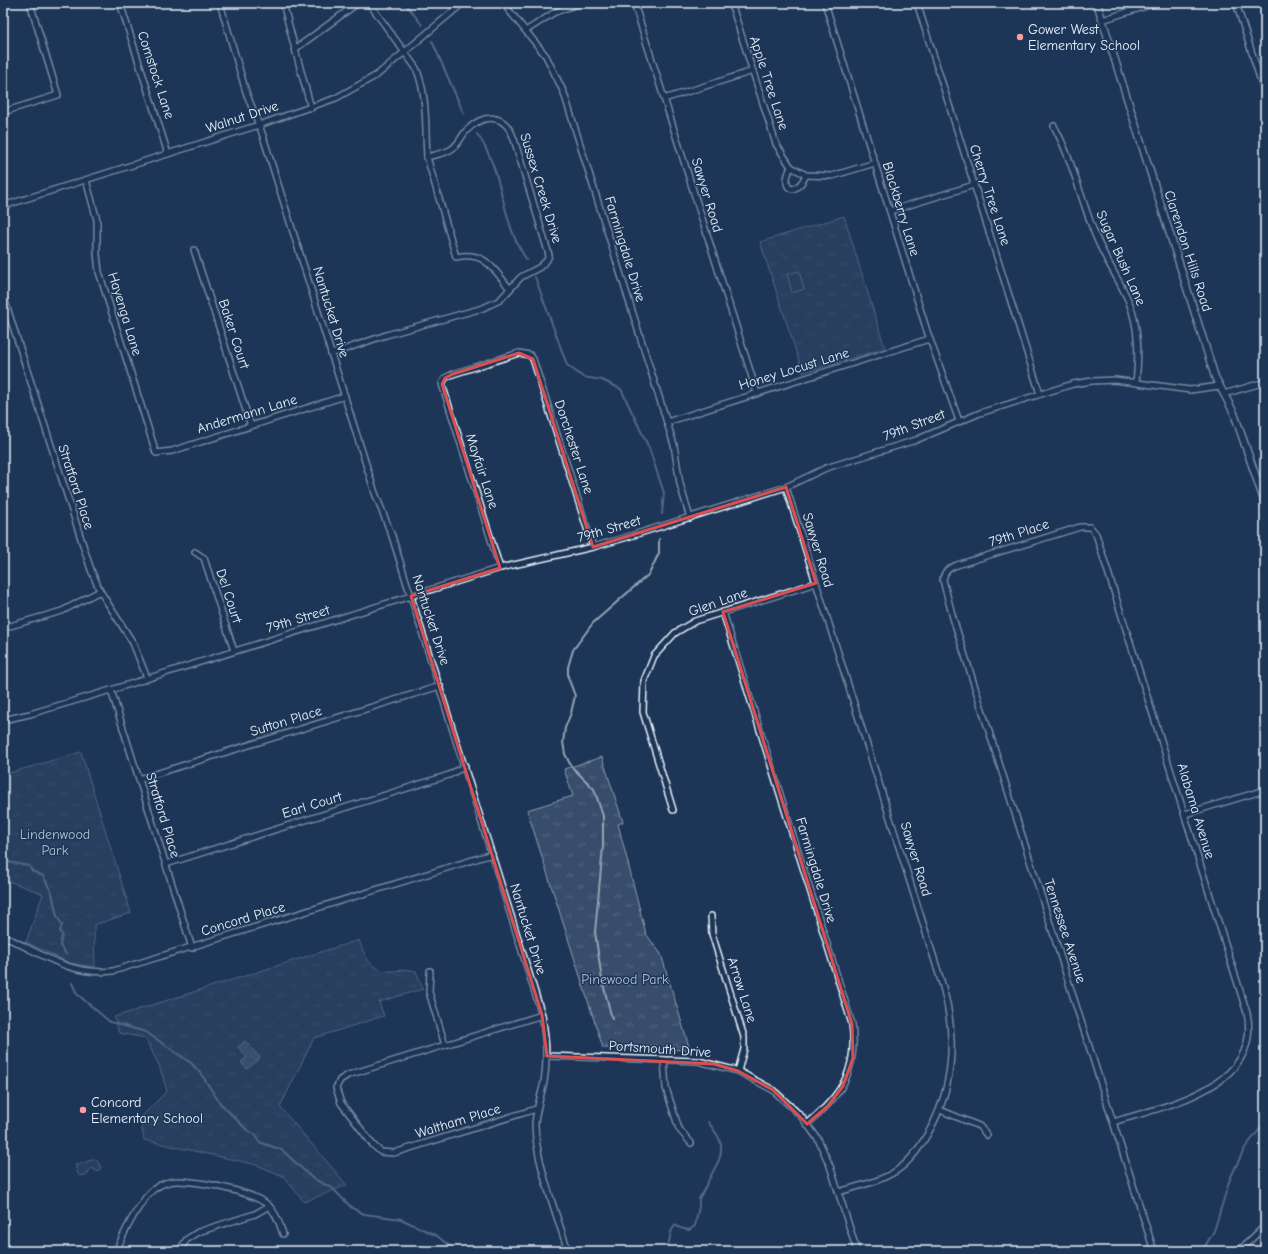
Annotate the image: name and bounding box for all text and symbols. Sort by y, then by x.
place label: Gower West Elementary School [1028,21,1140,54]
street label: Comstock Lane [134,29,178,121]
marker: Gower West Elementary School [1015,32,1025,42]
street label: Apple Tree Lane [746,34,792,132]
street label: Walnut Drive [204,97,280,137]
street label: Sussex Creek Drive [516,131,566,245]
street label: Cherry Tree Lane [966,142,1014,248]
street label: Sawyer Road [688,156,726,234]
street label: Blackberry Lane [879,160,923,258]
street label: Clarendon Hills Road [1160,188,1216,314]
street label: Farmingdale Drive [601,194,649,304]
street label: Sugar Bush Lane [1092,208,1150,308]
street label: Nantucket Drive [309,264,353,360]
street label: Hayenga Lane [104,270,146,358]
street label: Baker Court [215,297,254,372]
street label: Honey Locust Lane [737,344,851,394]
street label: Andermann Lane [195,391,299,437]
street label: Dorchester Lane [551,398,597,496]
street label: 79th Street [880,405,948,445]
street label: Mayfair Lane [462,431,502,511]
street label: Stratford Place [54,442,98,532]
street label: Sawyer Road [799,511,837,589]
street label: 79th Street [575,512,644,546]
street label: 79th Place [987,515,1051,551]
street label: Del Court [212,567,246,626]
street label: Nantucket Drive [408,572,454,668]
street label: Glen Lane [686,584,750,620]
street label: 79th Street [264,601,333,637]
street label: Sutton Place [248,702,324,740]
street label: Alabama Avenue [1173,761,1219,861]
street label: Stratford Place [142,770,184,860]
street label: Earl Court [280,788,345,822]
street label: Farmingdale Drive [792,815,840,925]
street label: Sawyer Road [897,820,935,898]
park label: Lindenwood Park [20,826,90,859]
street label: Tennessee Avenue [1040,877,1090,985]
street label: Nantucket Drive [506,881,550,977]
street label: Concord Place [199,898,287,940]
street label: Arrow Lane [723,955,761,1025]
park label: Pinewood Park [581,971,669,988]
street label: Portsmouth Drive [608,1037,712,1061]
place label: Concord Elementary School [91,1094,203,1127]
street label: Waltham Place [413,1100,503,1142]
marker: Concord Elementary School [78,1105,88,1115]

